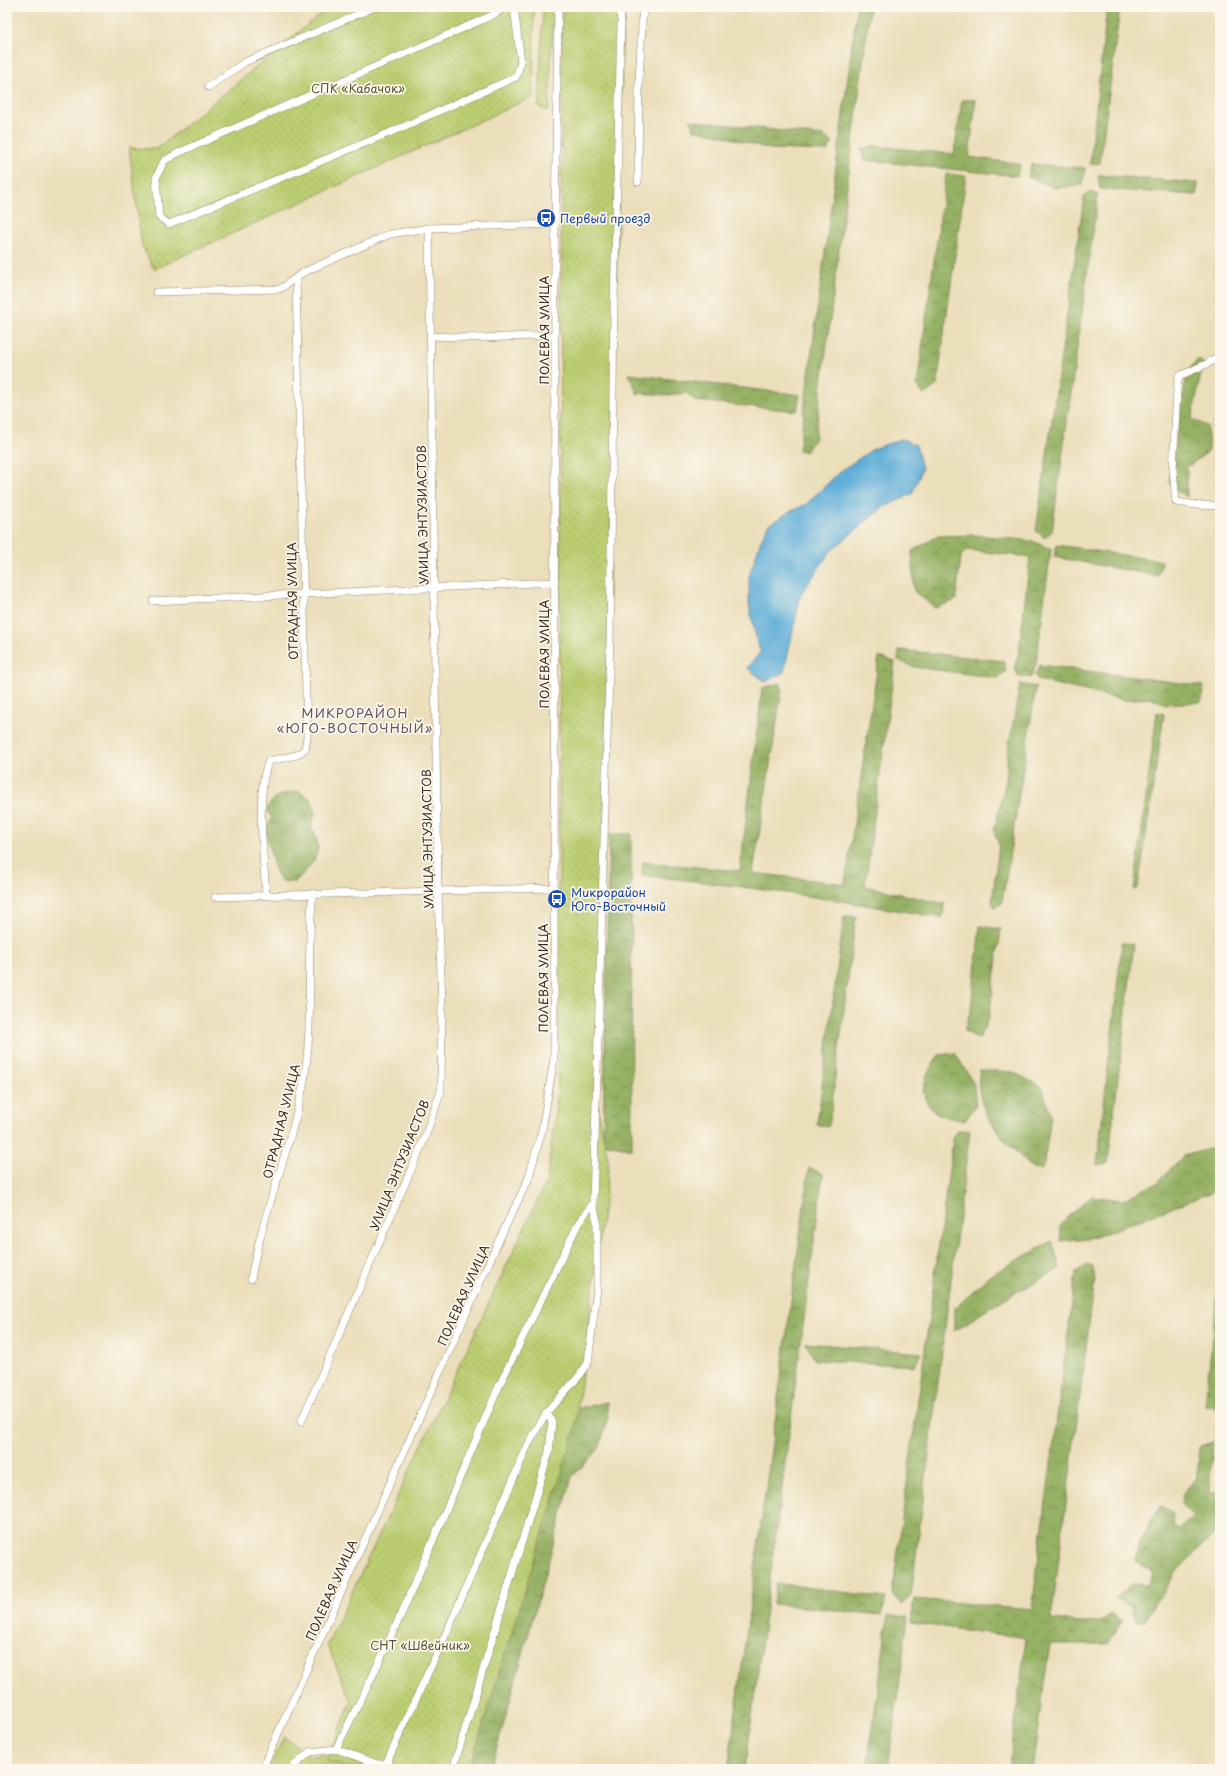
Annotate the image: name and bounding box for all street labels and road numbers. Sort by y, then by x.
street label: ПОЛЕВАЯ УЛИЦА [535,275,553,385]
street label: УЛИЦА ЭНТУЗИАСТОВ [412,445,432,585]
street label: ОТРАДНАЯ УЛИЦА [282,542,302,660]
street label: ПОЛЕВАЯ УЛИЦА [535,599,553,709]
street label: УЛИЦА ЭНТУЗИАСТОВ [417,769,437,909]
street label: ПОЛЕВАЯ УЛИЦА [534,923,552,1033]
street label: ОТРАДНАЯ УЛИЦА [258,1062,304,1180]
street label: УЛИЦА ЭНТУЗИАСТОВ [365,1097,434,1233]
street label: ПОЛЕВАЯ УЛИЦА [433,1242,493,1348]
street label: ПОЛЕВАЯ УЛИЦА [301,1537,361,1643]

